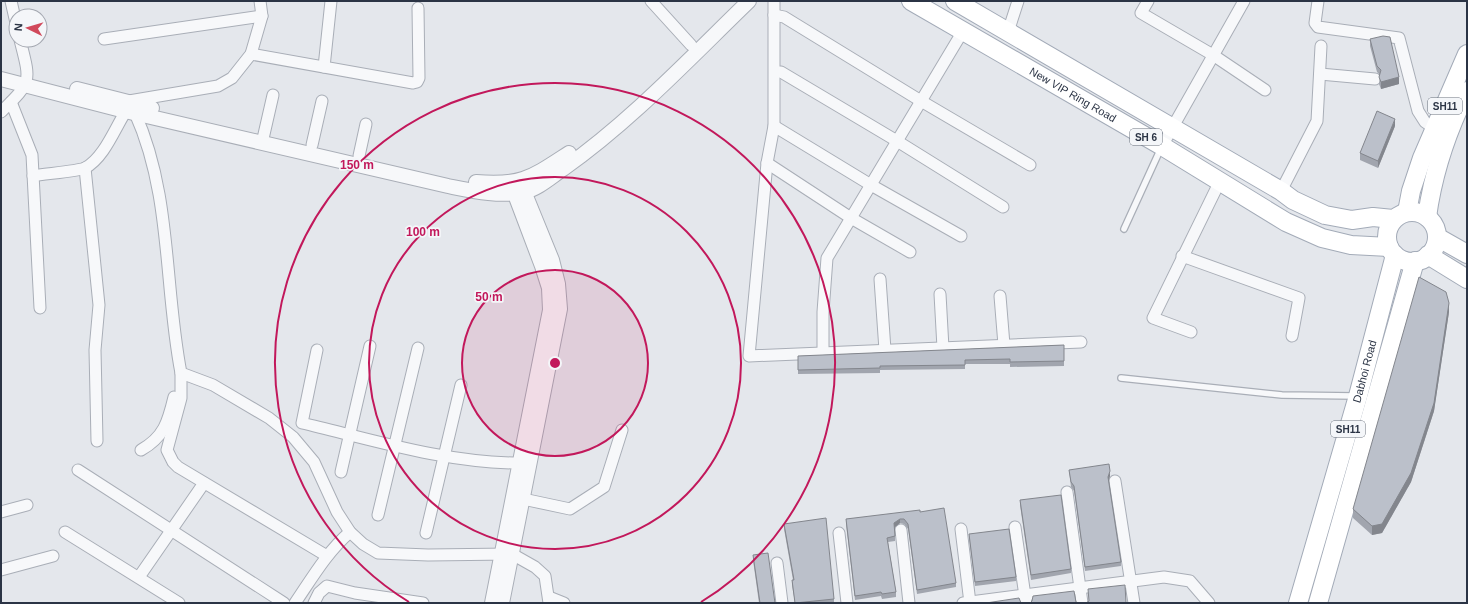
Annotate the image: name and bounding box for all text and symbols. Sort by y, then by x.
north arrow [8,8,48,48]
text: N [12,23,24,32]
street label: New VIP Ring Road [1028,65,1118,124]
road number: SH11 [1428,98,1462,114]
road number: SH 6 [1130,129,1162,145]
text: 150 m [340,158,374,172]
text: 100 m [406,225,440,239]
text: 50 m [475,290,503,304]
street label: Dabhoi Road [1350,339,1378,404]
centre of rings [548,356,562,370]
road number: SH11 [1331,421,1365,437]

